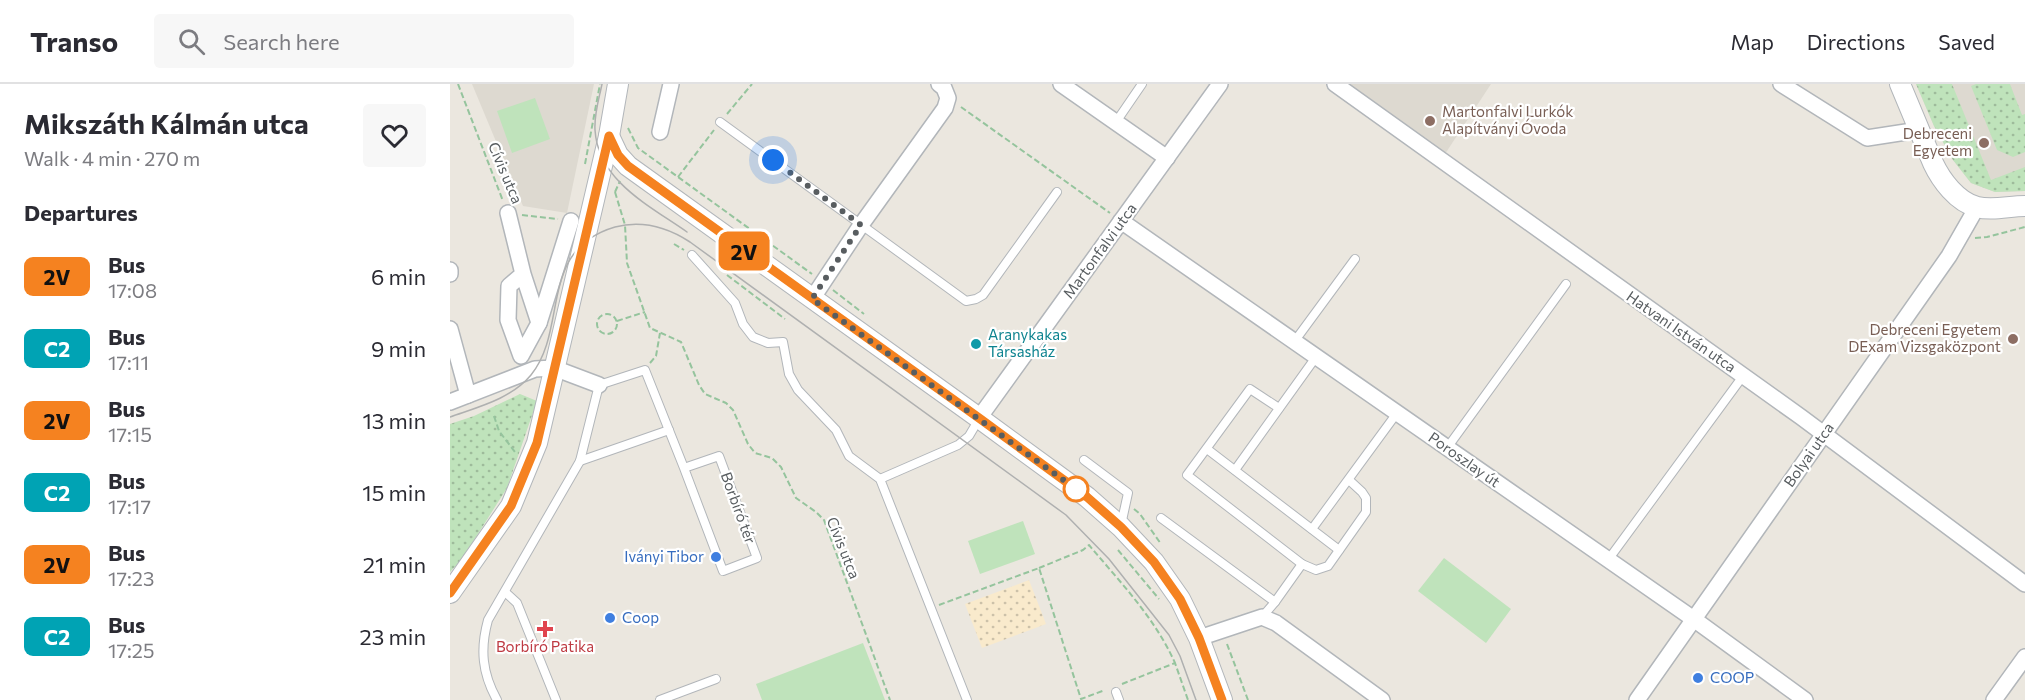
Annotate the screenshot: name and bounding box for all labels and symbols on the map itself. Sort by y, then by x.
place label: Martonfalvi Lurkók Alapítványi Óvoda [1442,102,1573,137]
marker: Martonfalvi Lurkók Alapítványi Óvoda [1423,114,1437,128]
place label: Debreceni Egyetem [1903,124,1972,159]
marker: Debreceni Egyetem [1977,136,1991,150]
street label: Cívis utca [485,139,527,206]
your location [758,145,788,175]
street label: Martonfalvi utca [1059,199,1140,301]
line badge: 2V [717,232,771,270]
street label: Hatvani István utca [1623,287,1740,376]
place label: Debreceni Egyetem DExam Vizsgaközpont [1848,320,2001,355]
place label: Aranykakas Társasház [988,325,1067,360]
marker: Debreceni Egyetem DExam Vizsgaközpont [2006,332,2020,346]
marker: Aranykakas Társasház [969,337,983,351]
street label: Bolyai utca [1779,419,1837,490]
street label: Poroszlay út [1425,428,1504,491]
street label: Borbíró tér [718,469,760,546]
unlabelled marker [1063,476,1089,502]
street label: Cívis utca [823,514,864,581]
place label: Iványi Tibor [624,547,704,565]
marker: Iványi Tibor [709,550,723,564]
place label: Coop [622,608,659,626]
marker: Coop [603,611,617,625]
marker: Borbíró Patika [538,622,552,636]
place label: Borbíró Patika [496,637,594,655]
place label: COOP [1710,668,1754,686]
marker: COOP [1691,671,1705,685]

